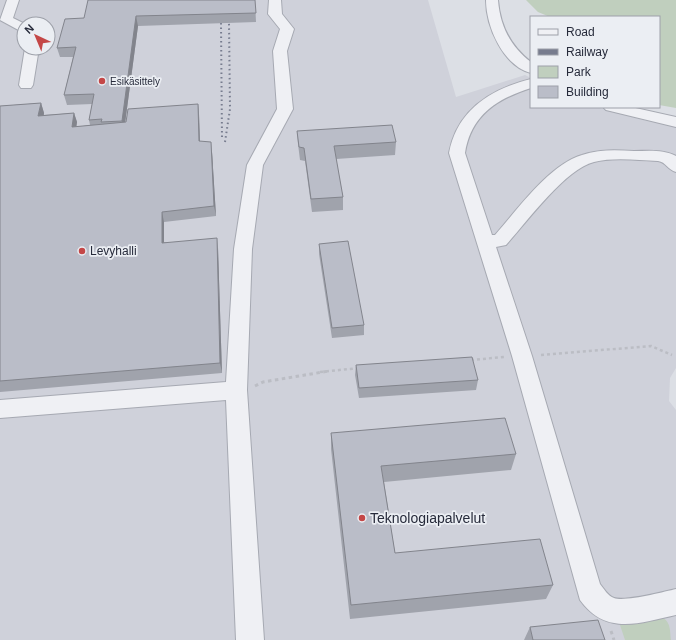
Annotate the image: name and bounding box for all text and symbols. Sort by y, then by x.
north arrow [16,16,56,56]
legend [530,16,660,108]
text: N [22,22,36,36]
text: Road [566,25,595,39]
text: Railway [566,45,608,59]
text: Park [566,65,592,79]
marker: Esikäsittely [97,76,107,86]
place label: Esikäsittely [110,76,160,87]
text: Building [566,85,609,99]
place label: Levyhalli [90,244,137,258]
marker: Levyhalli [77,246,87,256]
place label: Teknologiapalvelut [370,510,485,526]
marker: Teknologiapalvelut [357,513,367,523]

